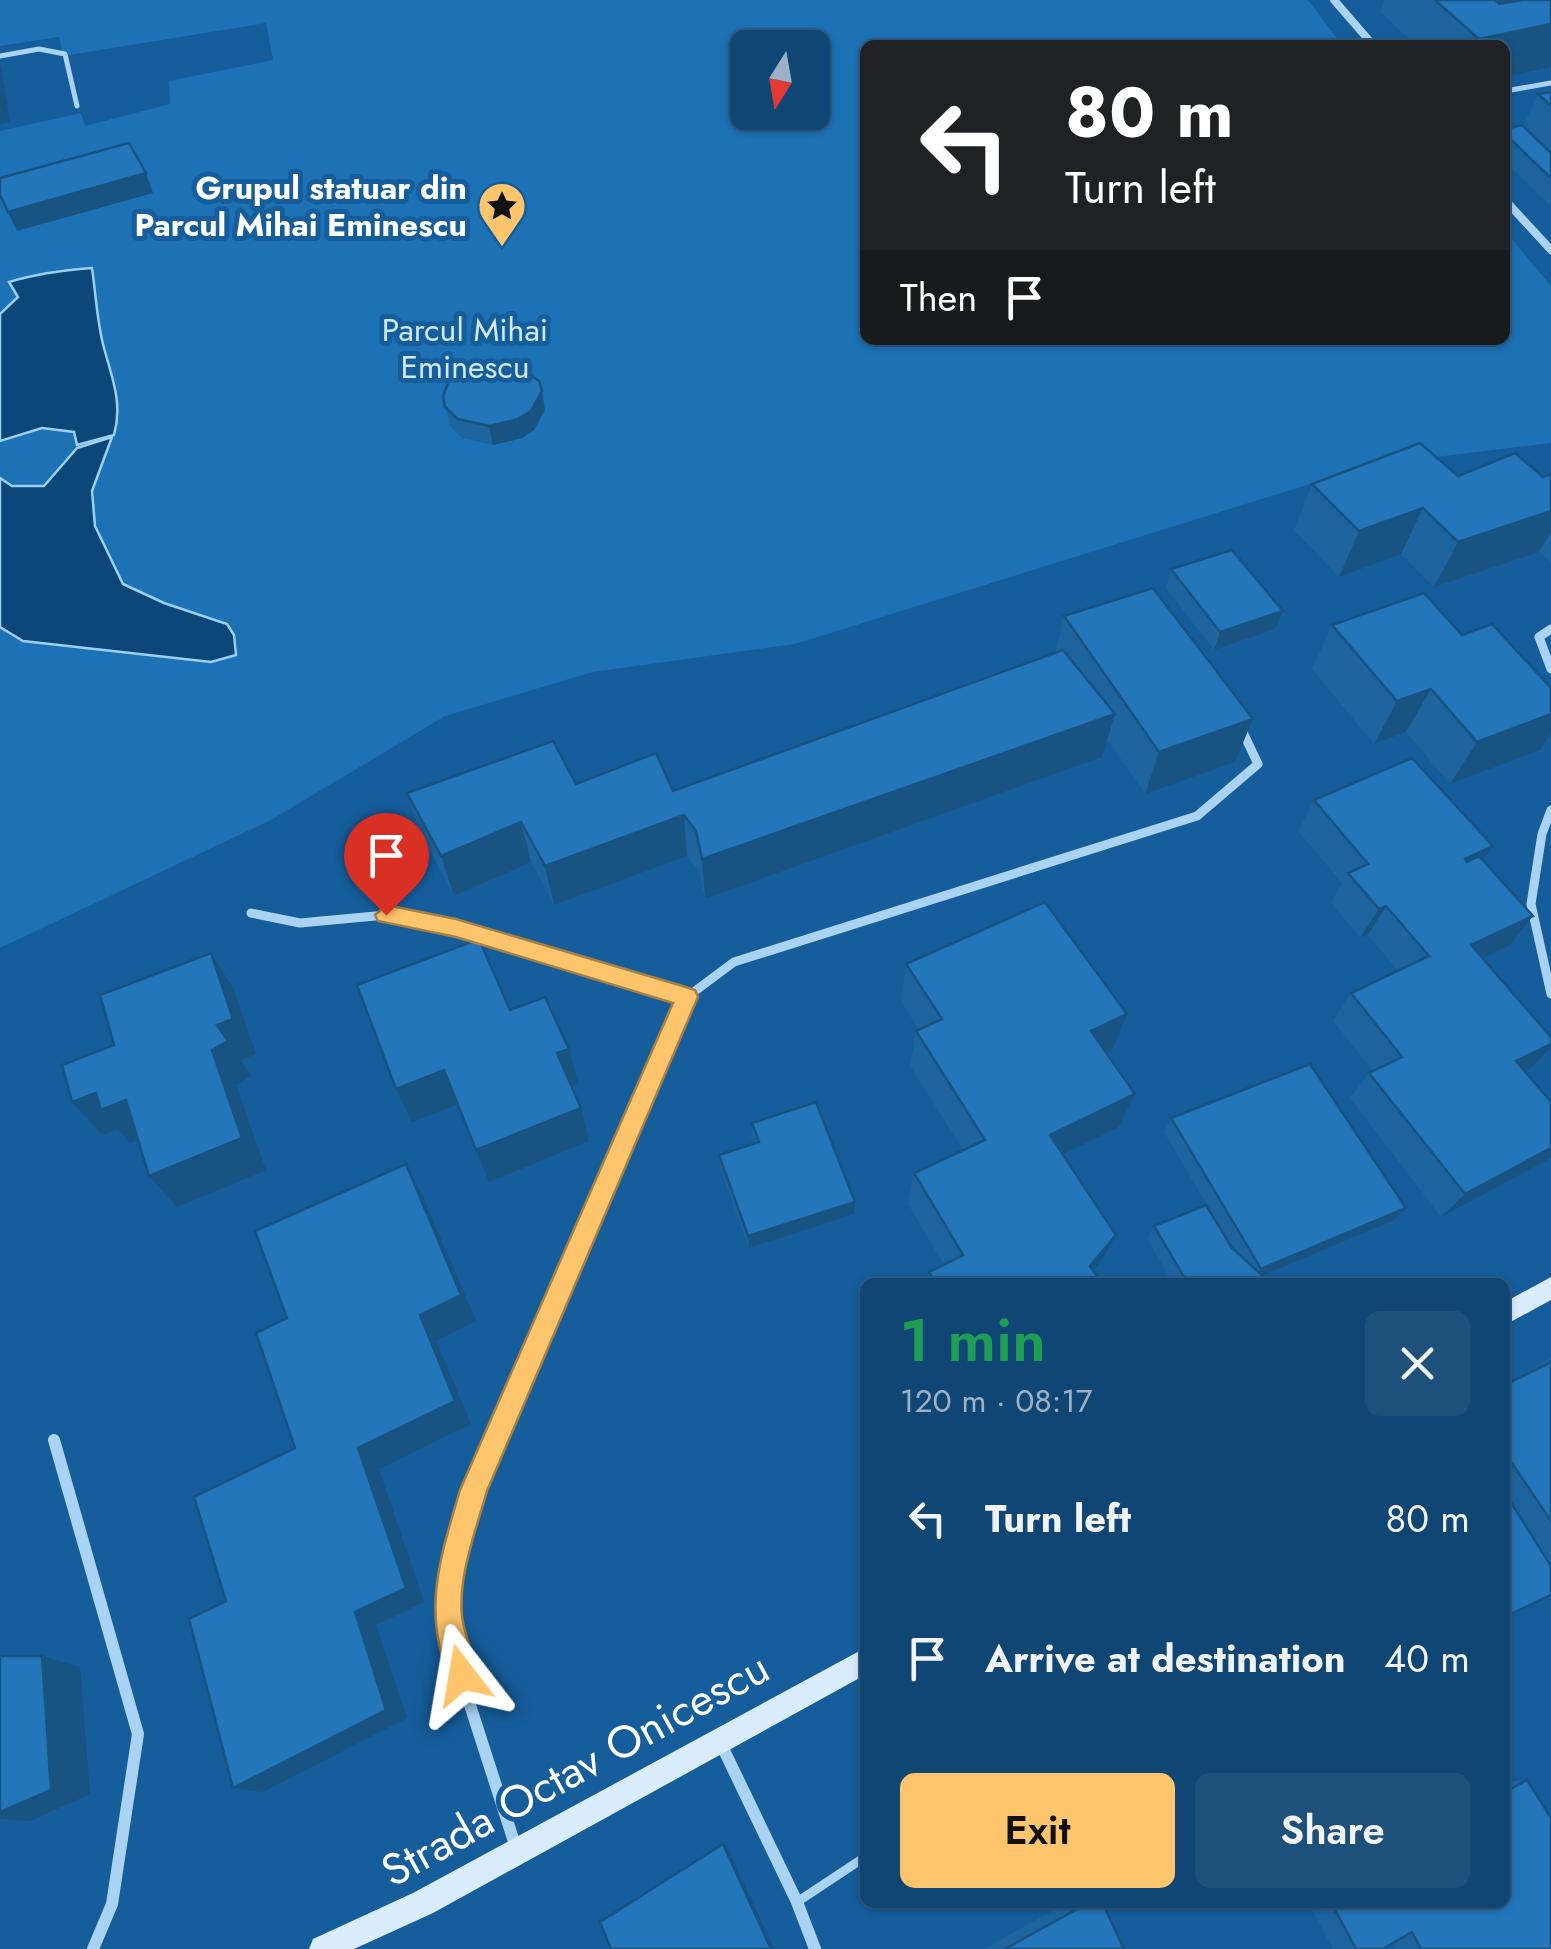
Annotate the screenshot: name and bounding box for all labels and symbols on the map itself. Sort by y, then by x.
north arrow [730,30,830,130]
place label: Grupul statuar din Parcul Mihai Eminescu [135,165,467,248]
place icon: Grupul statuar din Parcul Mihai Eminescu [476,180,528,248]
park label: Parcul Mihai Eminescu [382,307,548,390]
pin [344,813,429,916]
position arrow [410,1623,514,1727]
street label: Strada Octav Onicescu [369,1635,781,1903]

